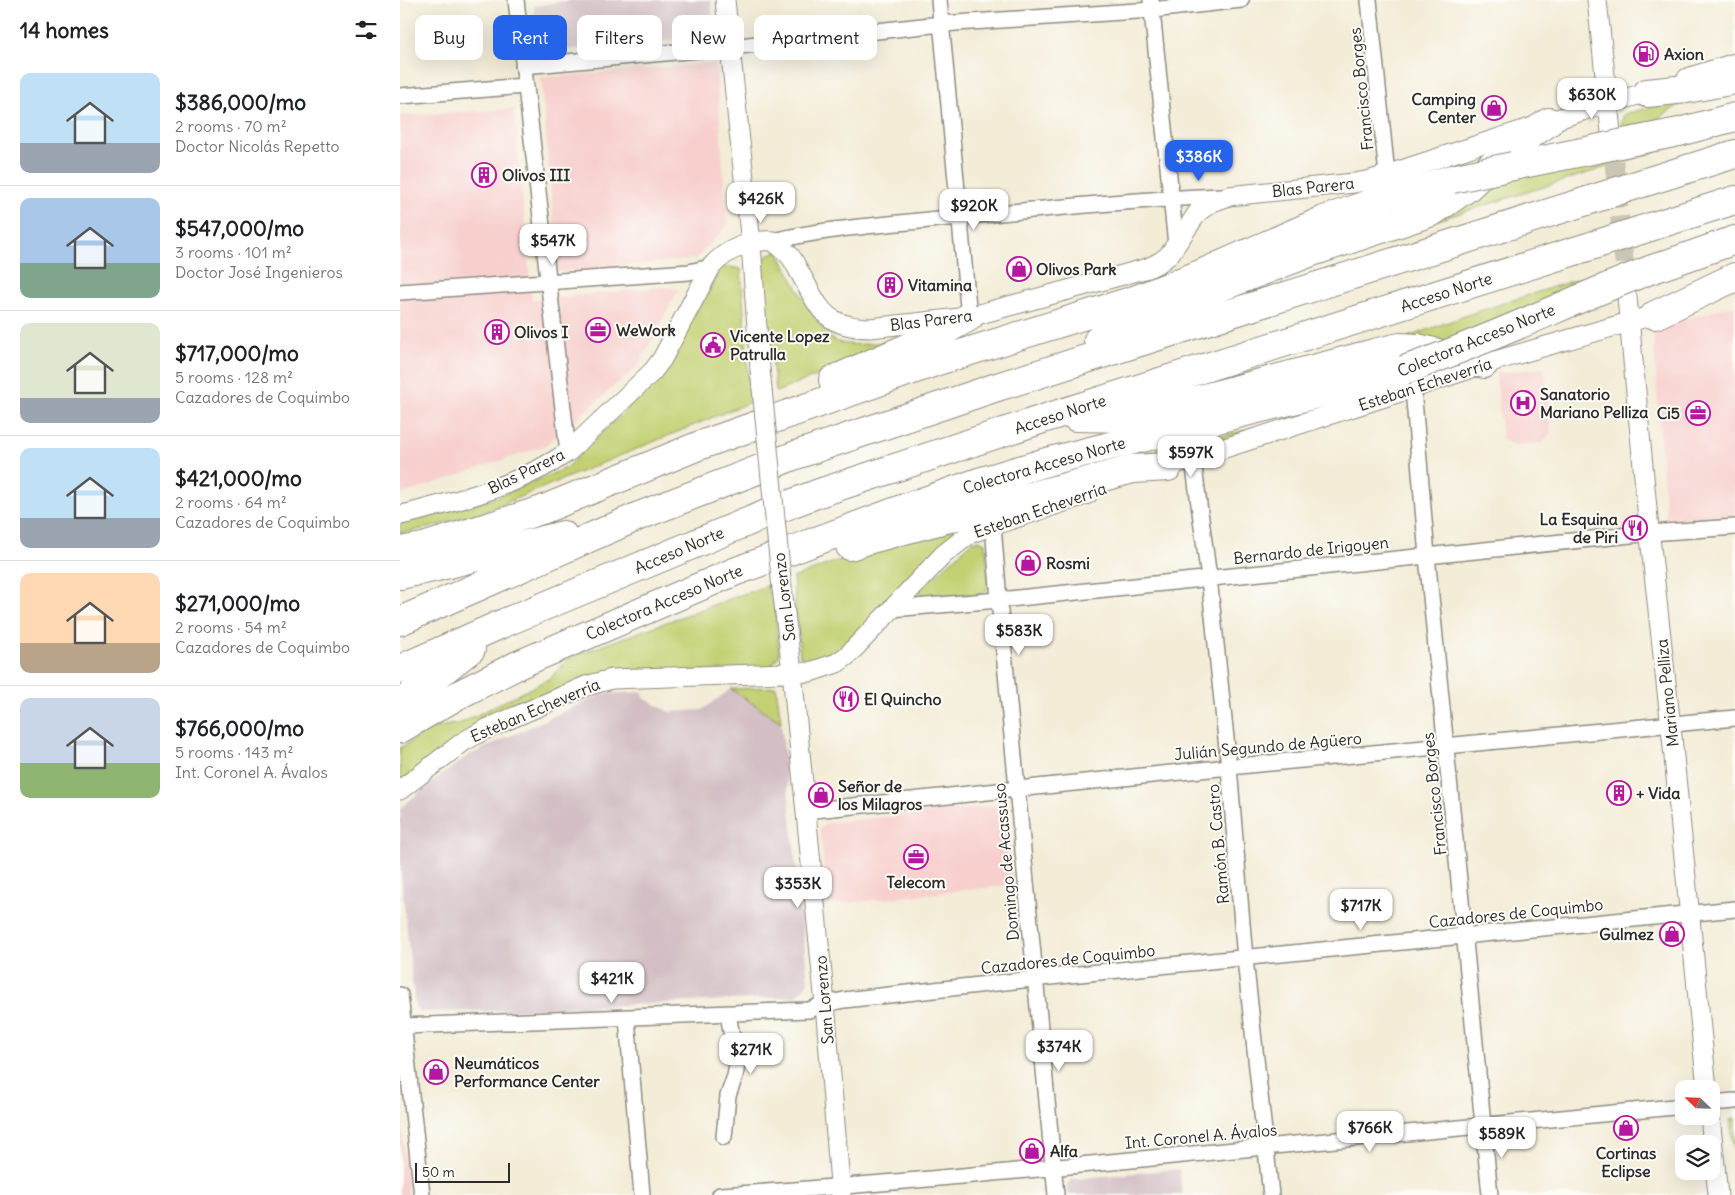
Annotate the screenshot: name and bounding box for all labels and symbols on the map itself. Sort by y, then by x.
street label: Francisco Borges [1345,26,1377,152]
fuel station icon: Axion [1633,41,1659,67]
place label: Axion [1664,44,1704,64]
pin: $630K [1557,78,1627,120]
place label: Camping Center [1412,89,1476,127]
shop icon: Camping Center [1481,95,1507,121]
pin: $386K [1164,140,1234,182]
building icon: Olivos III [471,162,497,188]
place label: Olivos III [502,165,570,185]
street label: Blas Parera [1271,173,1355,201]
pin: $426K [726,182,796,224]
pin: $920K [939,188,1009,231]
pin: $547K [518,224,588,266]
shop icon: Olivos Park [1006,256,1032,282]
place label: Olivos Park [1036,259,1116,279]
street label: Acceso Norte [1398,268,1494,316]
building icon: Vitamina [877,272,903,298]
place label: Vitamina [908,275,972,295]
street label: Colectora Acceso Norte [1394,299,1558,381]
street label: Blas Parera [889,305,973,335]
office icon: WeWork [585,317,611,343]
building icon: Olivos I [484,319,510,345]
place label: WeWork [616,320,676,340]
place label: Olivos I [514,322,568,342]
place label: Vicente Lopez Patrulla [730,326,830,364]
public building icon: Vicente Lopez Patrulla [700,332,726,358]
street label: Esteban Echeverría [1356,353,1494,415]
place label: Sanatorio Mariano Pelliza [1540,384,1648,422]
street label: Acceso Norte [1012,390,1108,438]
hospital icon: Sanatorio Mariano Pelliza [1510,390,1536,416]
office icon: Ci5 [1685,400,1711,426]
place label: Ci5 [1657,403,1680,423]
street label: Colectora Acceso Norte [960,432,1128,498]
pin: $597K [1156,436,1226,478]
street label: Blas Parera [484,444,568,498]
street label: Esteban Echeverría [971,478,1109,542]
place label: La Esquina de Piri [1540,509,1618,547]
restaurant icon: La Esquina de Piri [1622,515,1648,541]
street label: Acceso Norte [631,522,727,578]
street label: Bernardo de Irigoyen [1232,532,1390,568]
shop icon: Rosmi [1015,550,1041,576]
street label: San Lorenzo [769,552,799,642]
place label: Rosmi [1046,553,1090,573]
street label: Colectora Acceso Norte [583,560,745,644]
pin: $583K [984,614,1054,656]
street label: Mariano Pelliza [1651,638,1683,748]
street label: Esteban Echeverría [467,674,603,746]
restaurant icon: El Quincho [833,686,859,712]
place label: El Quincho [864,689,941,709]
street label: Julián Segundo de Agüero [1173,728,1363,764]
street label: Francisco Borges [1418,731,1450,857]
place label: Señor de los Milagros [838,776,922,815]
building icon: + Vida [1606,780,1632,806]
shop icon: Señor de los Milagros [808,782,834,808]
street label: Domingo de Acassuso [989,782,1023,942]
street label: Ramón B. Castro [1203,783,1233,905]
place label: + Vida [1636,783,1680,803]
office icon: Telecom [903,844,929,870]
pin: $353K [763,866,833,909]
place label: Telecom [886,872,946,892]
pin: $717K [1326,888,1396,931]
street label: Cazadores de Coquimbo [1428,894,1604,932]
shop icon: Gulmez [1659,921,1685,947]
place label: Gulmez [1599,924,1654,944]
street label: Cazadores de Coquimbo [980,940,1156,978]
street label: San Lorenzo [810,955,838,1045]
pin: $421K [577,962,647,1004]
pin: $374K [1024,1030,1094,1072]
pin: $271K [716,1032,786,1075]
place label: Neumáticos Performance Center [454,1053,600,1091]
shop icon: Neumáticos Performance Center [423,1059,449,1085]
north arrow [1675,1080,1720,1125]
pin: $766K [1335,1110,1405,1153]
shop icon: Cortinas Eclipse [1613,1115,1639,1141]
pin: $589K [1467,1116,1537,1159]
street label: Int. Coronel A. Ávalos [1124,1119,1278,1153]
shop icon: Alfa [1019,1138,1045,1164]
place label: Alfa [1050,1141,1078,1161]
place label: Cortinas Eclipse [1596,1143,1656,1182]
scale bar [415,1160,510,1183]

